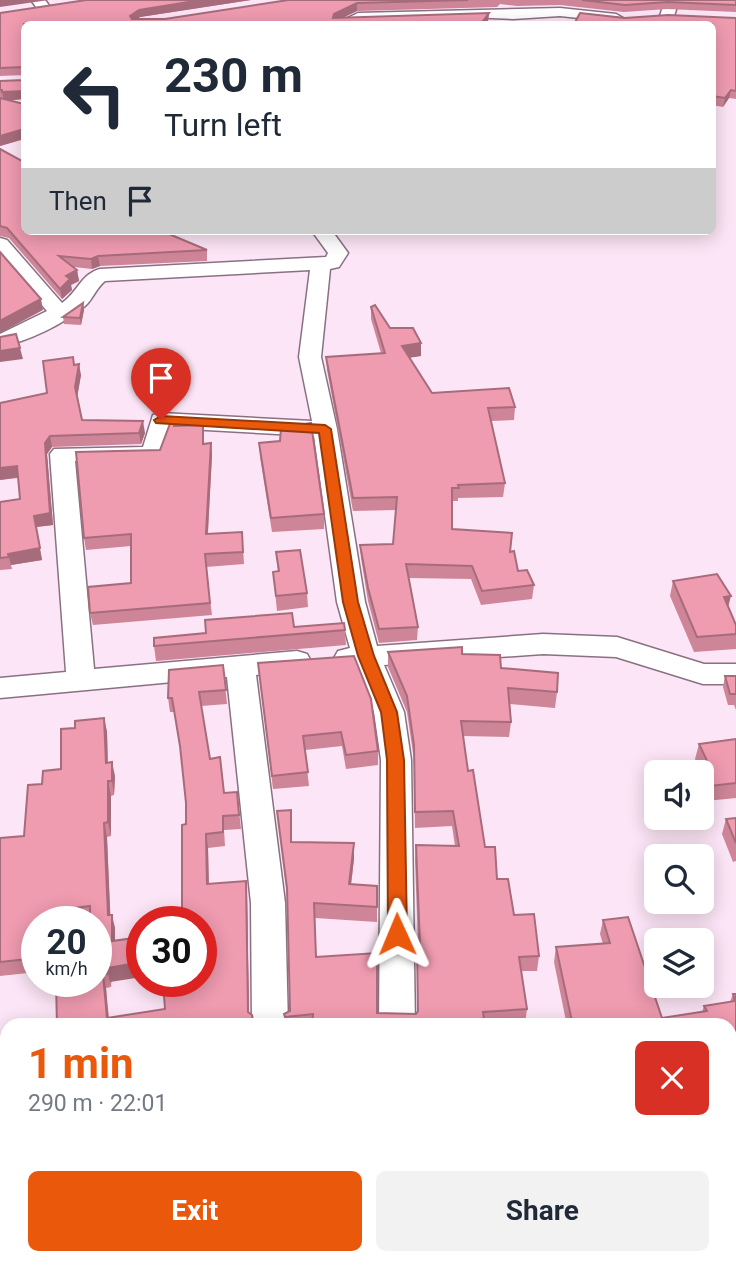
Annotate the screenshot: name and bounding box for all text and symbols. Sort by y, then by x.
text: 230 m [164,47,303,104]
icon: left [49,49,140,140]
text: Turn left [164,106,282,144]
icon: arrive [121,182,159,220]
text: Then [49,186,107,216]
pin [131,348,191,420]
icon: arrive [142,359,180,397]
map controls [644,760,714,998]
button: sound [644,760,714,830]
button: search [644,844,714,914]
position arrow [360,897,434,971]
speed limit sign: 30 [126,906,217,997]
text: 20 [46,922,87,963]
button: layers [644,928,714,998]
text: km/h [45,958,88,979]
text: 1 min [28,1039,134,1088]
button: close [635,1041,709,1115]
text: 290 m · 22:01 [28,1090,167,1117]
button: Exit [28,1171,362,1251]
button: Share [376,1171,709,1251]

